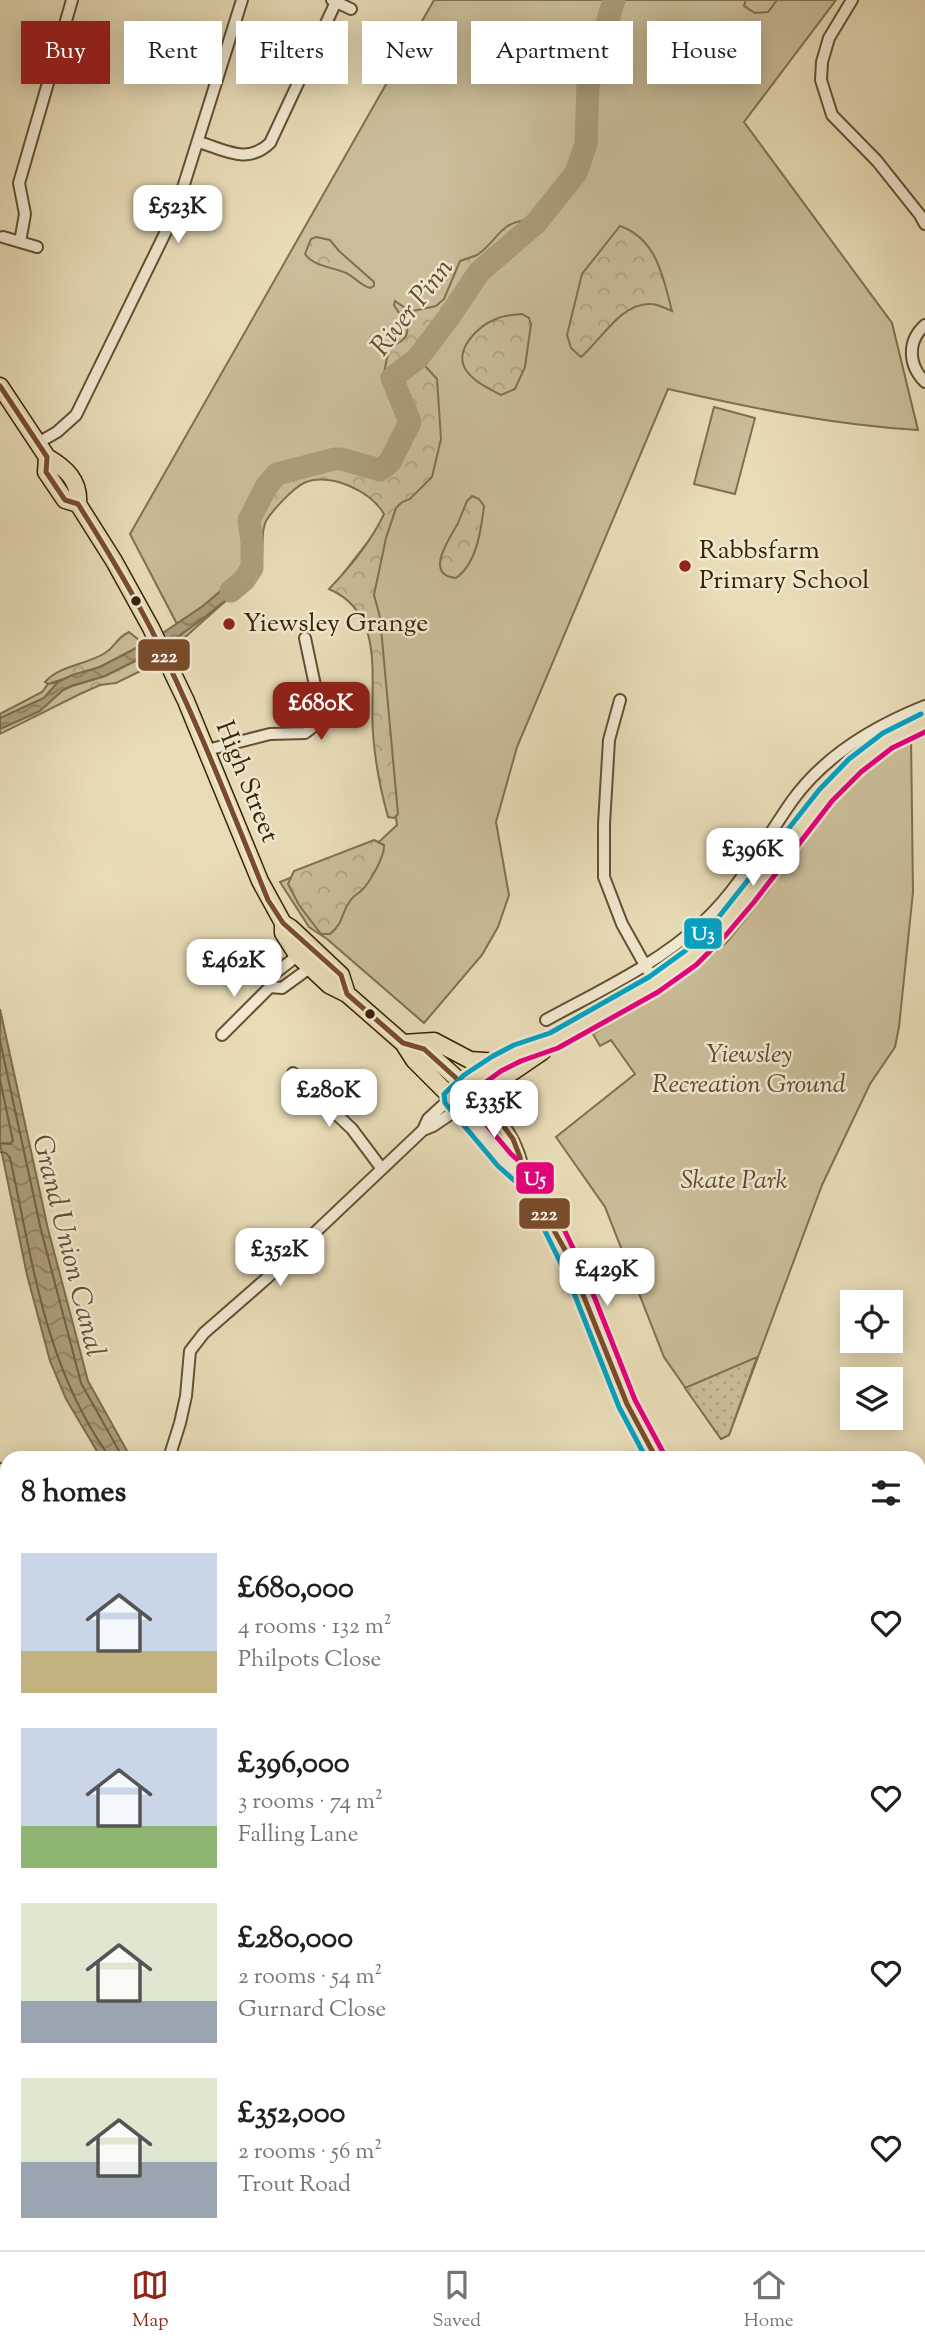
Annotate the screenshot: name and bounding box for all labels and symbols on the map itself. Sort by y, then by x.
pin: £523K [129,186,227,245]
water label: River Pinn [362,250,464,366]
place label: Rabbsfarm Primary School [699,533,869,600]
marker: Rabbsfarm Primary School [677,558,693,574]
unlabelled marker [129,594,143,608]
place label: Yiewsley Grange [243,606,428,643]
marker: Yiewsley Grange [221,616,237,632]
line badge: 222 [137,638,191,672]
text: 222 [151,644,177,671]
pin: £680K [272,682,370,742]
street label: High Street [205,716,287,849]
pin: £396K [704,828,802,888]
line badge: U3 [683,917,723,950]
text: U3 [691,922,715,949]
pin: £462K [185,940,283,999]
unlabelled marker [363,1007,377,1021]
park label: Yiewsley Recreation Ground [652,1037,846,1104]
pin: £280K [280,1070,378,1129]
pin: £335K [445,1080,543,1140]
water label: Grand Union Canal [20,1131,114,1361]
line badge: U5 [515,1161,555,1195]
park label: Skate Park [681,1163,788,1200]
text: U5 [524,1167,546,1194]
line badge: 222 [518,1197,571,1230]
text: 222 [531,1202,557,1229]
pin: £352K [231,1228,329,1288]
pin: £429K [558,1248,656,1308]

